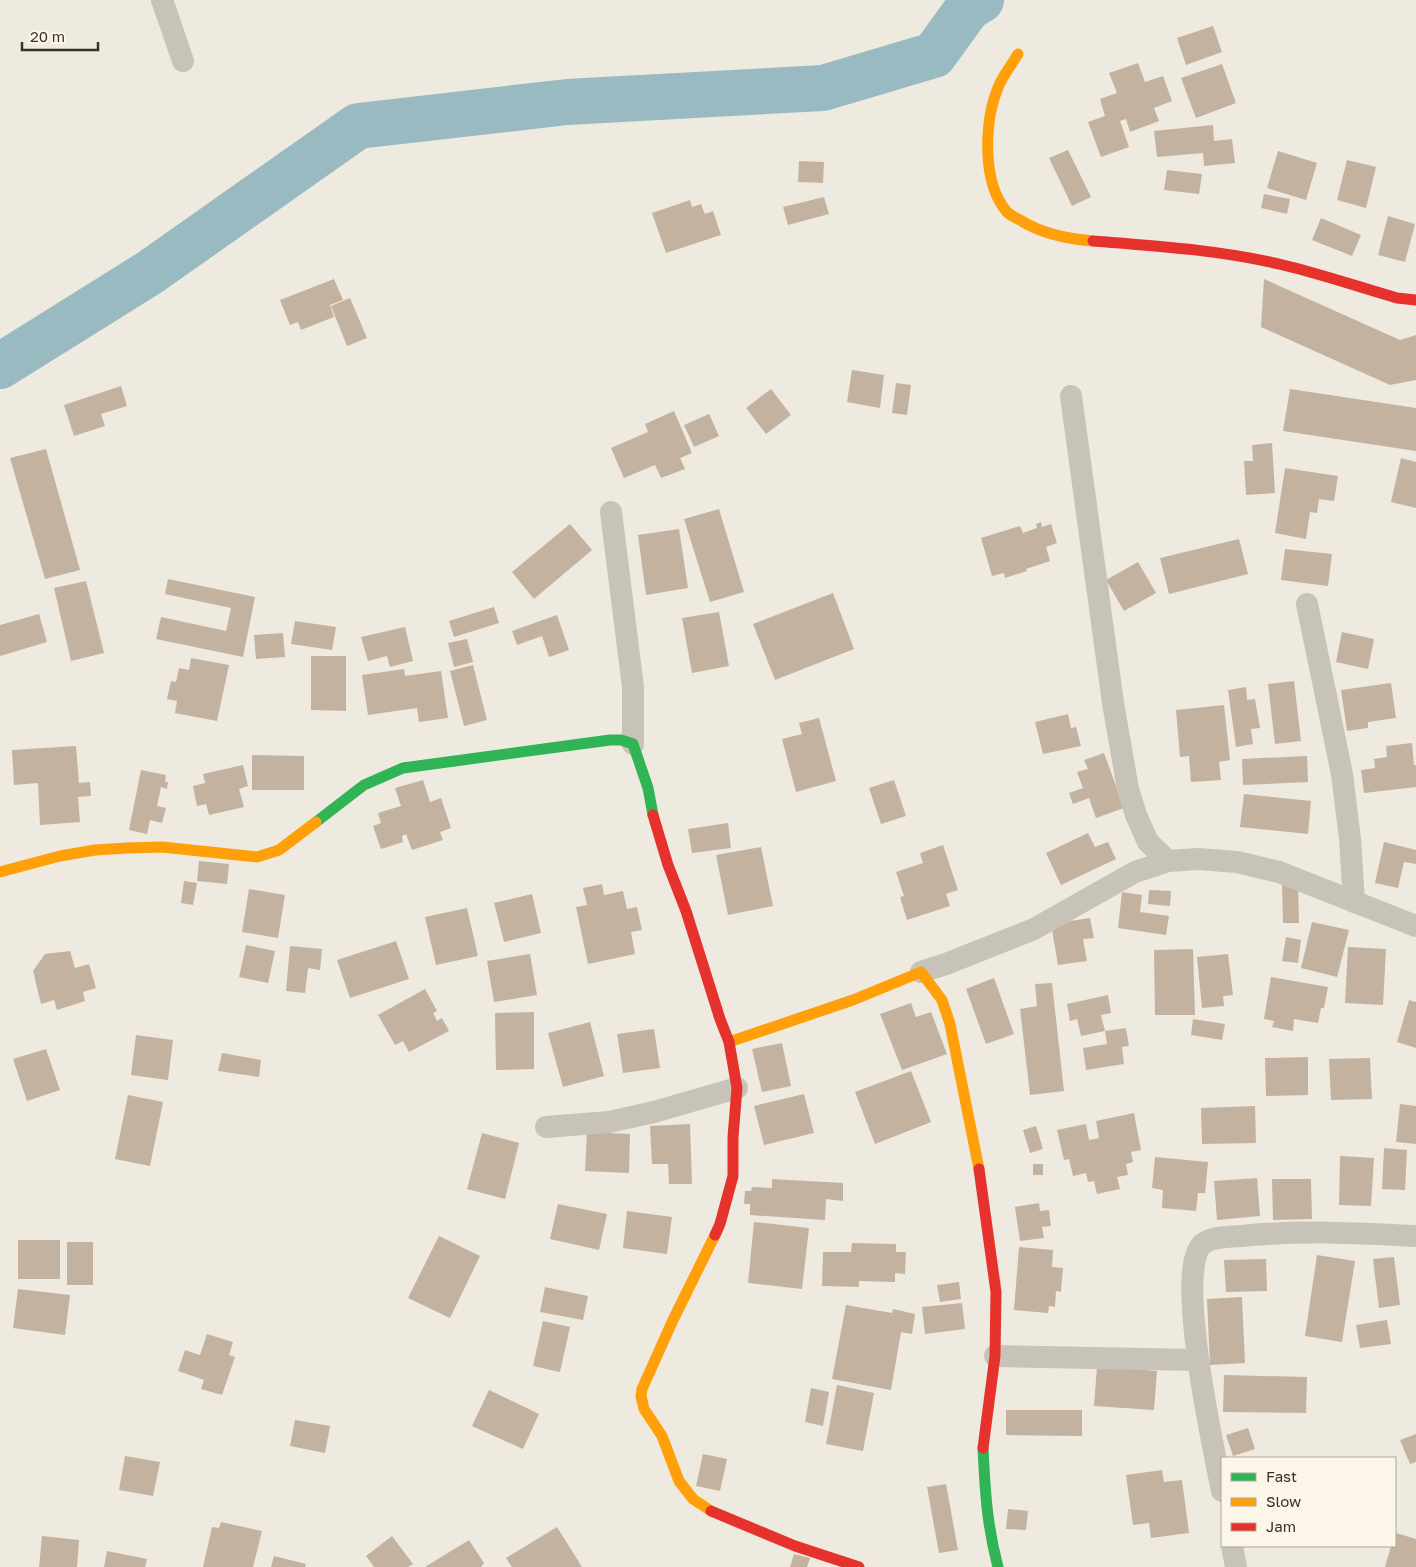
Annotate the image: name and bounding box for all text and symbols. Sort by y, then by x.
scale bar [22,20,99,52]
text: 20 m [30,27,65,45]
legend [1221,1457,1396,1547]
text: Fast [1266,1467,1297,1485]
text: Slow [1266,1492,1301,1510]
text: Jam [1266,1517,1296,1535]

